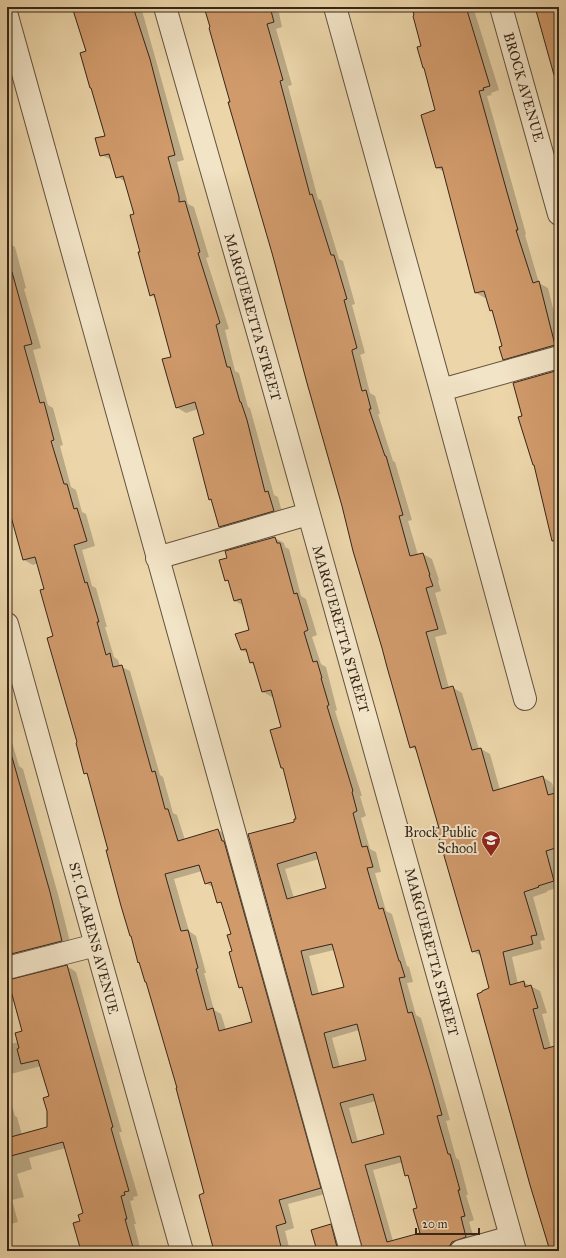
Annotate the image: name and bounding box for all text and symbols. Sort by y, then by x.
street label: BROCK AVENUE [500,30,547,144]
street label: MARGUERETTA STREET [220,231,285,403]
street label: MARGUERETTA STREET [308,543,373,715]
place label: Brock Public School [404,824,477,857]
school or university icon: Brock Public School [480,829,502,857]
street label: ST. CLARENS AVENUE [65,860,122,1016]
street label: MARGUERETTA STREET [401,866,462,1038]
scale bar [416,1210,479,1236]
text: 20 m [422,1217,448,1231]

